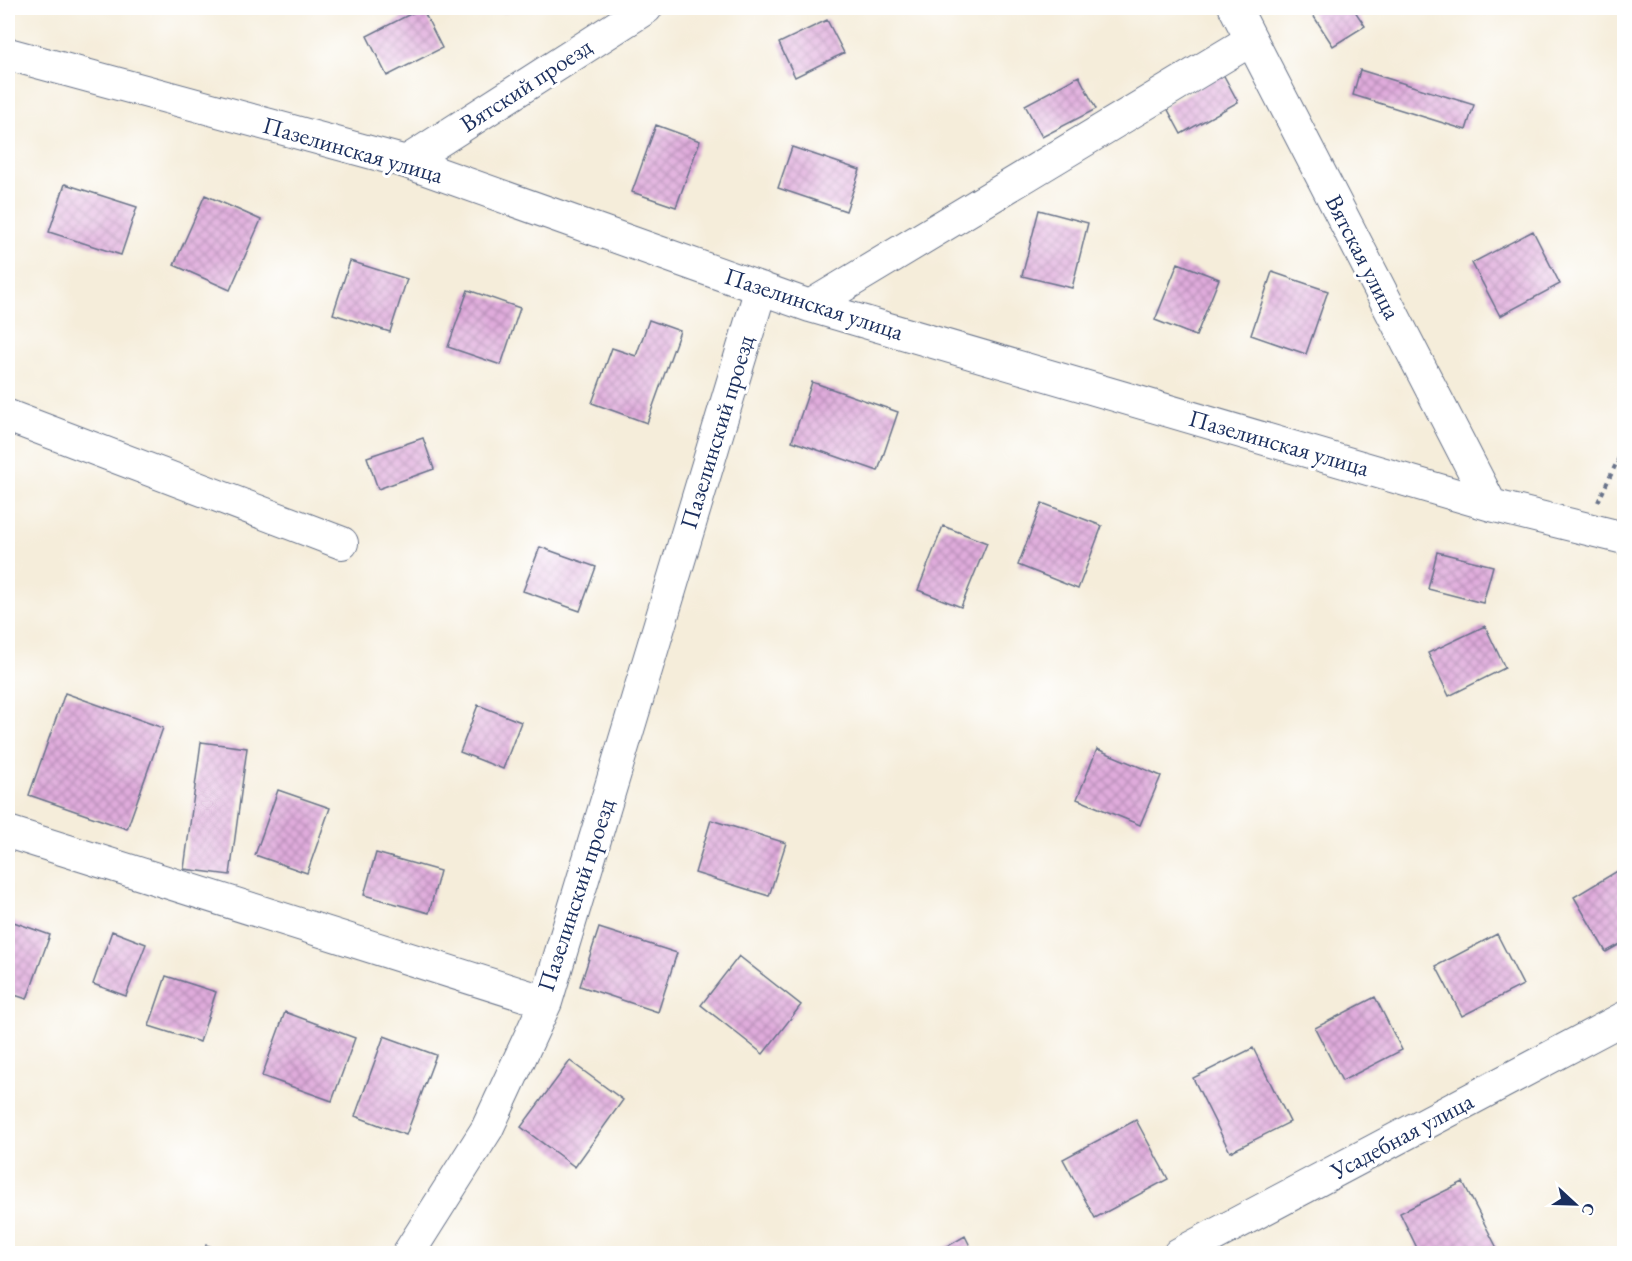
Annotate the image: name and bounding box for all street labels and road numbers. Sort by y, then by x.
street label: Вятский проезд [454,30,598,139]
street label: Пазелинская улица [259,109,447,190]
street label: Вятская улица [1319,189,1408,325]
street label: Пазелинская улица [721,260,908,347]
street label: Пазелинский проезд [672,331,761,532]
street label: Пазелинская улица [1185,402,1373,483]
street label: Пазелинский проезд [530,794,621,995]
street label: Усадебная улица [1324,1085,1479,1187]

